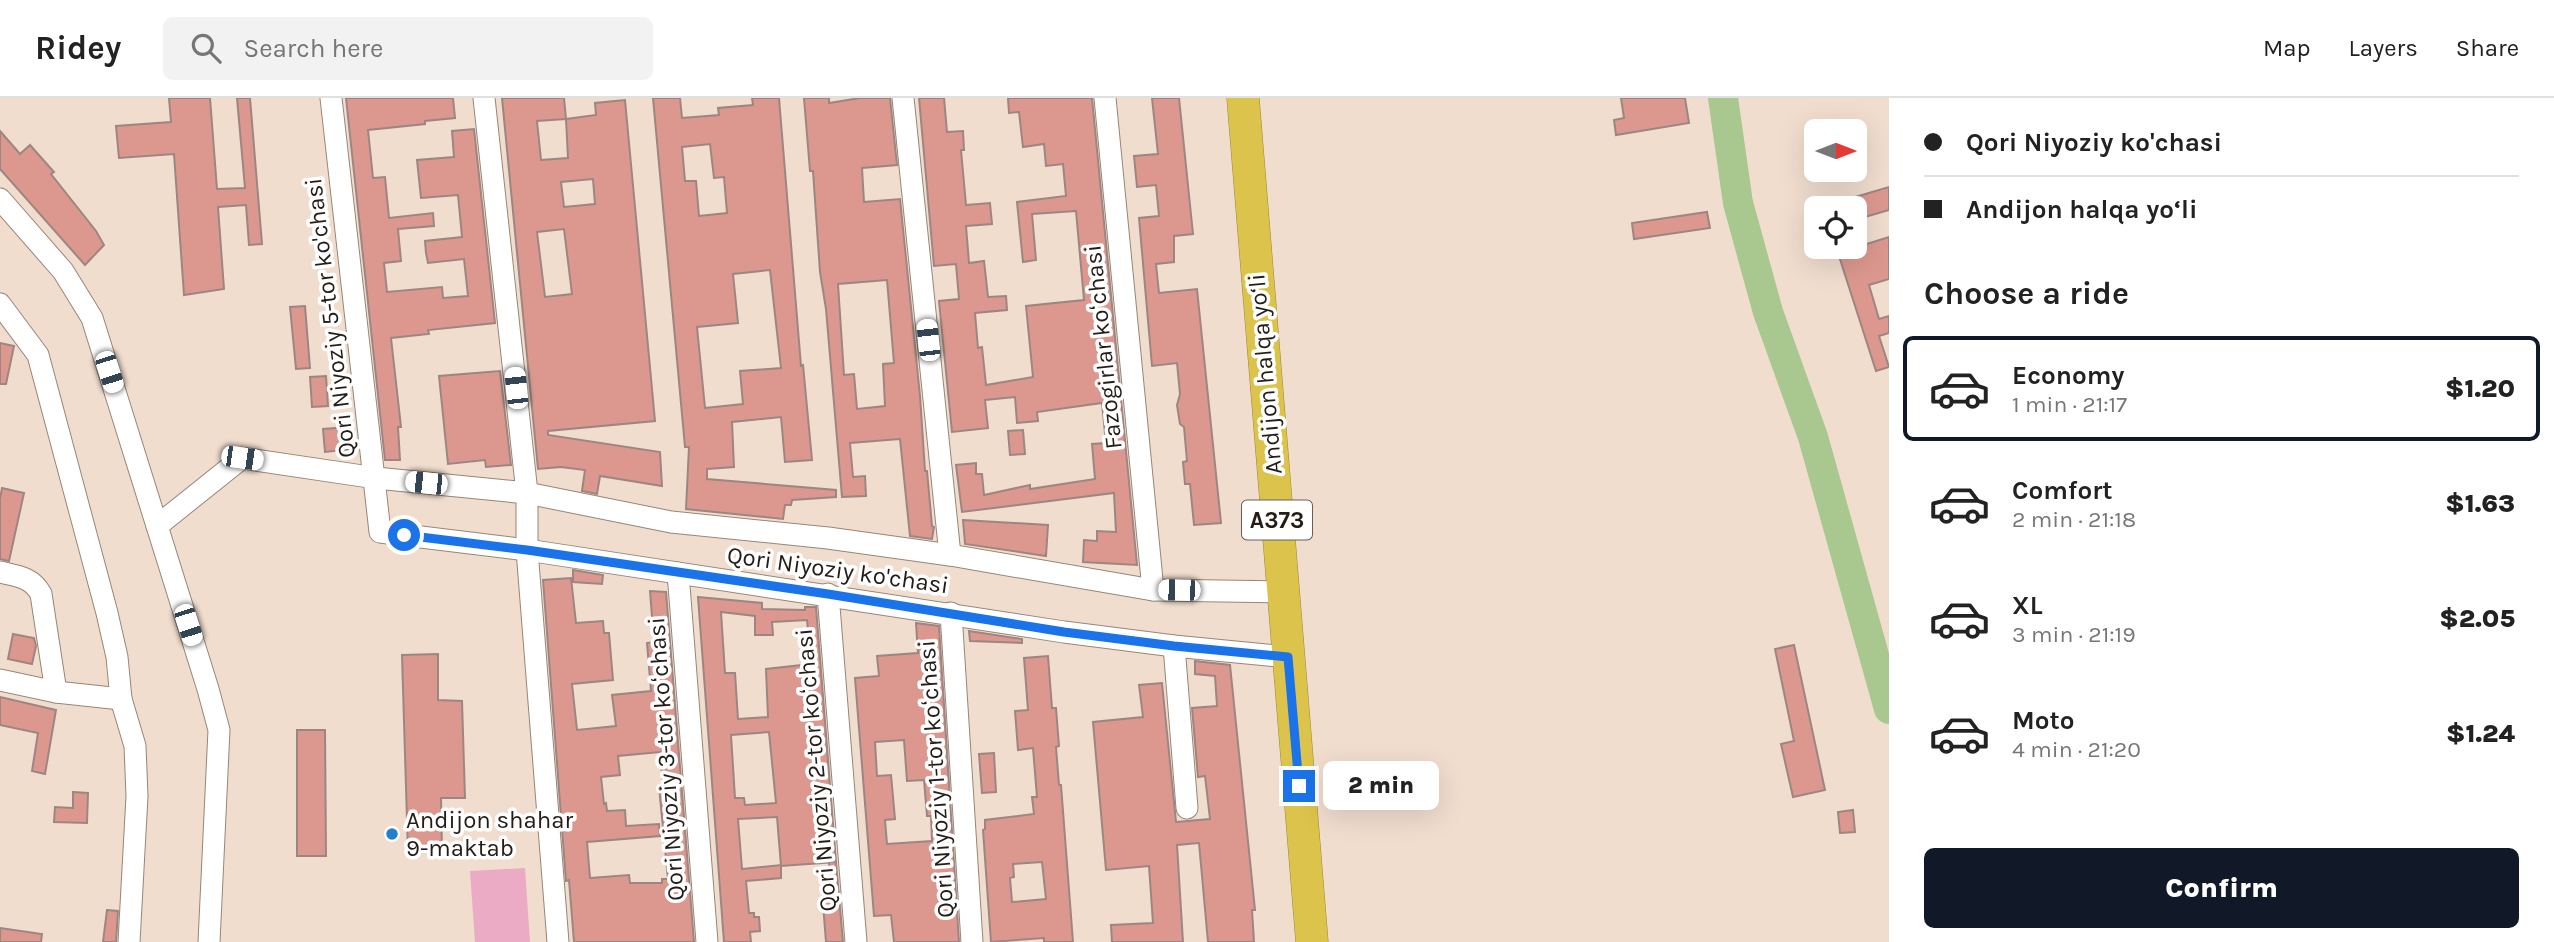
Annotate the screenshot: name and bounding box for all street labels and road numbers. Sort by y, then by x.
street label: Qori Niyoziy 5-tor ko'chasi [299,176,361,460]
street label: Fazogirlar koʻchasi [1078,243,1128,451]
street label: Andijon halqa yo‘li [1242,273,1288,475]
road number: A373 [1242,500,1312,540]
street label: Qori Niyoziy ko'chasi [725,541,951,599]
street label: Qori Niyoziy 3-tor koʻchasi [642,616,690,902]
street label: Qori Niyoziy 2-tor koʻchasi [790,627,842,913]
street label: Qori Niyoziy 1-tor koʻchasi [912,639,960,919]

